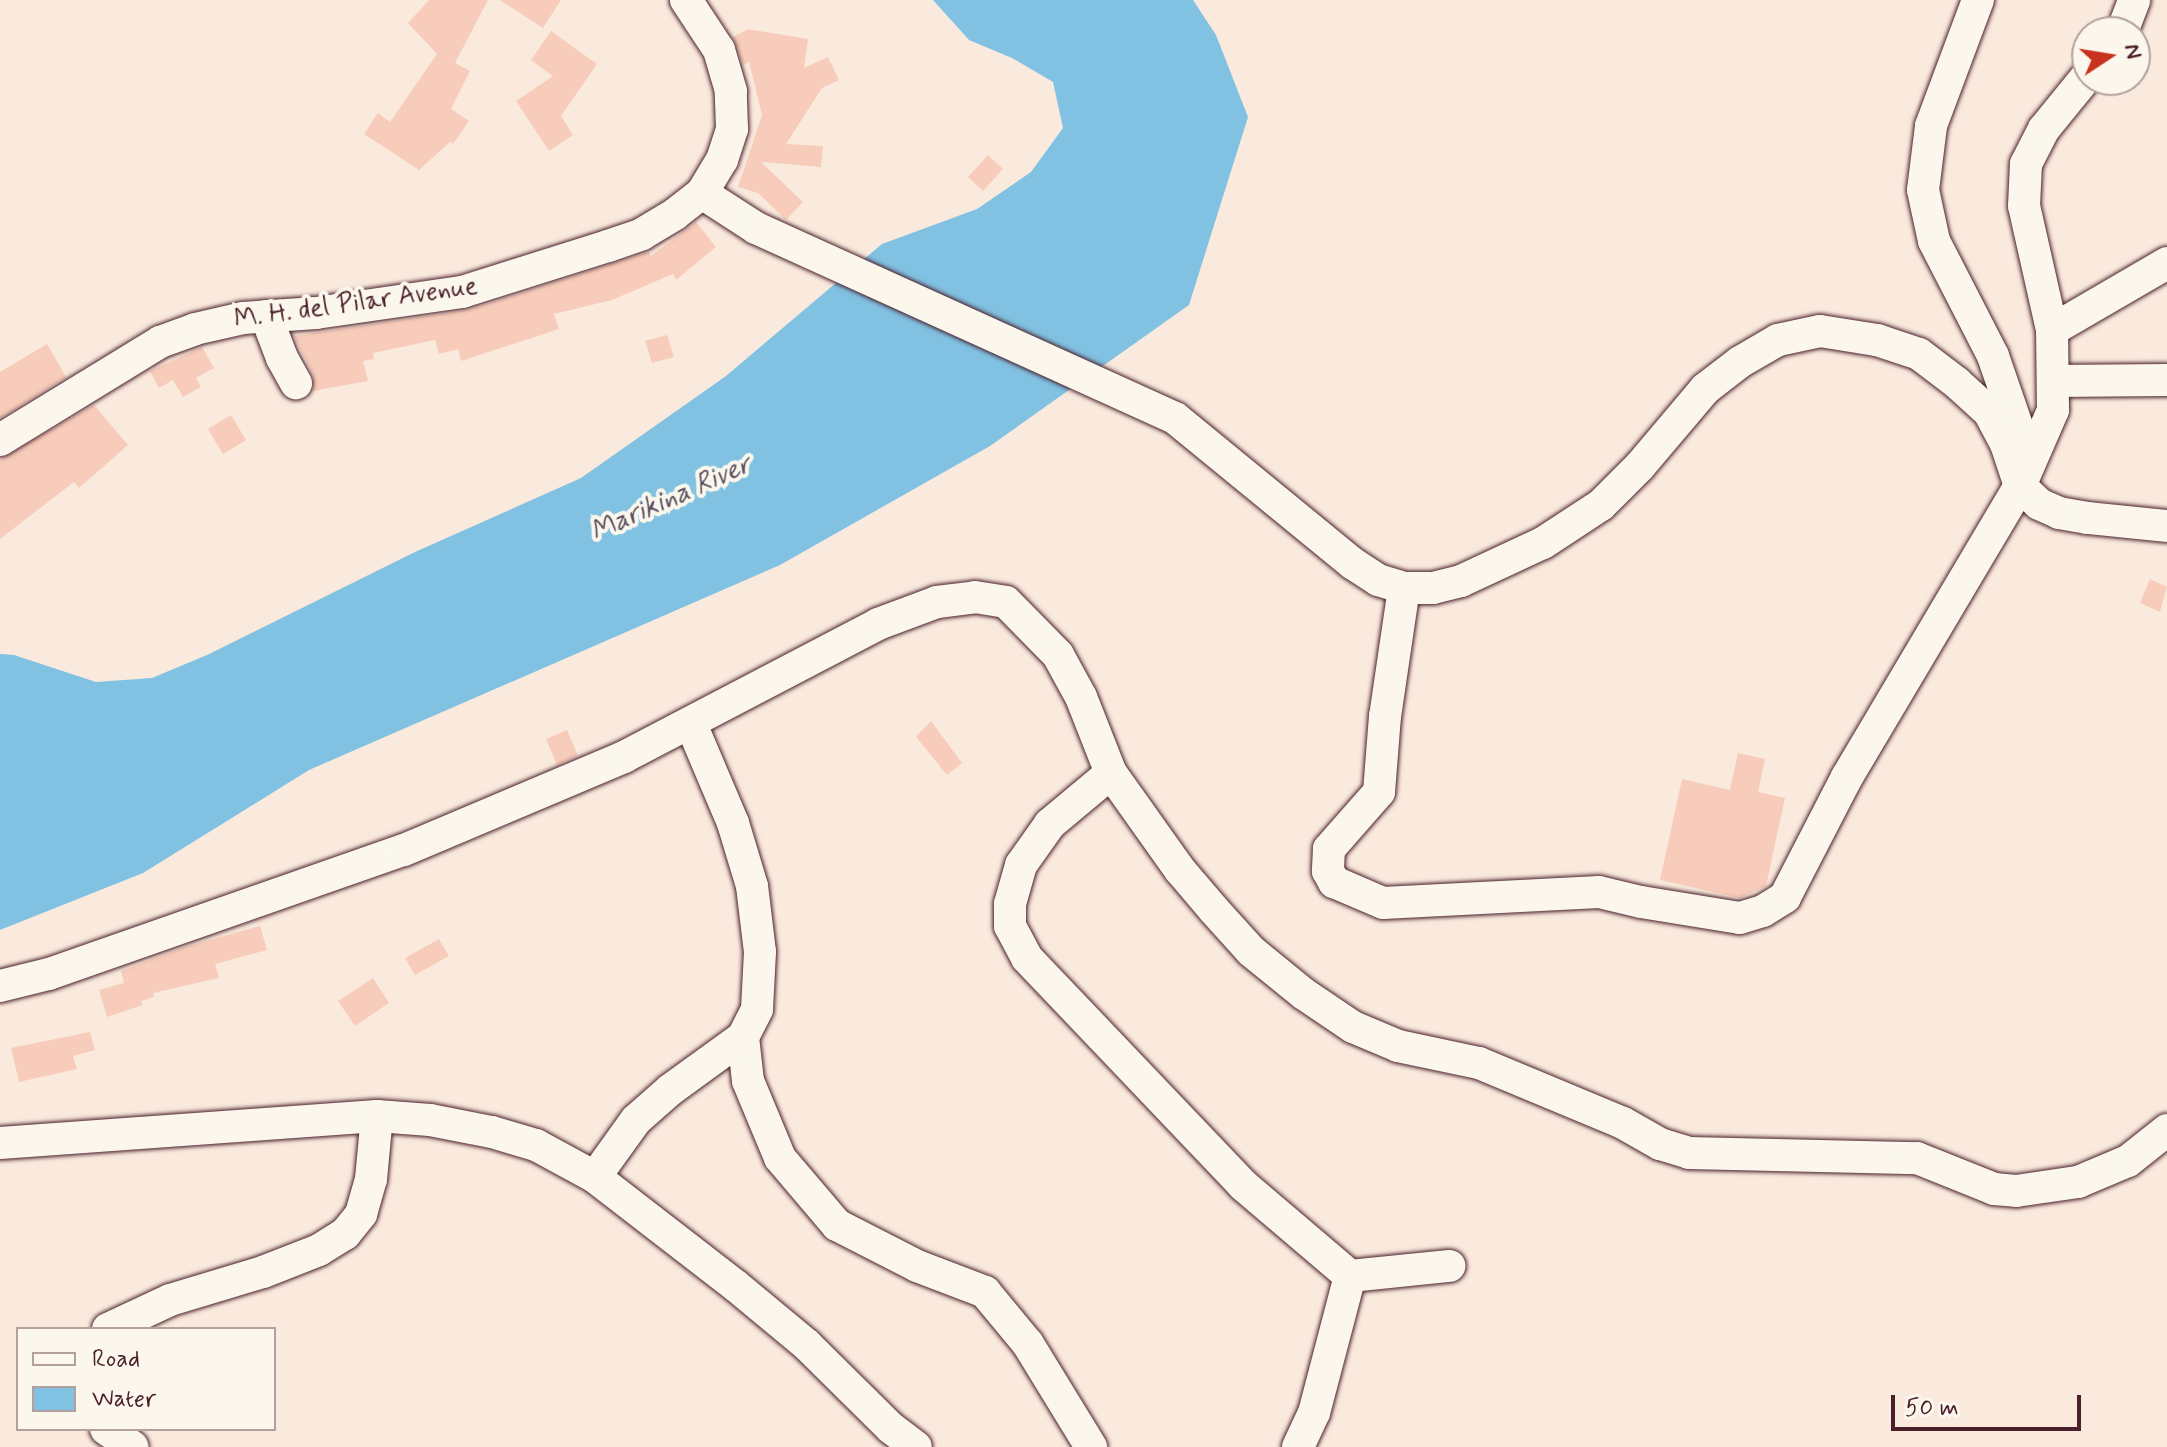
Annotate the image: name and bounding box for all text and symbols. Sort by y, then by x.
north arrow [2071,16,2151,96]
text: N [2117,41,2148,62]
street label: M. H. del Pilar Avenue [234,272,478,336]
water label: Marikina River [584,448,758,550]
legend [16,1327,276,1431]
text: Road [92,1344,140,1375]
scale bar [1895,1379,2085,1429]
text: Water [92,1384,156,1415]
text: 50 m [1905,1393,1959,1424]

